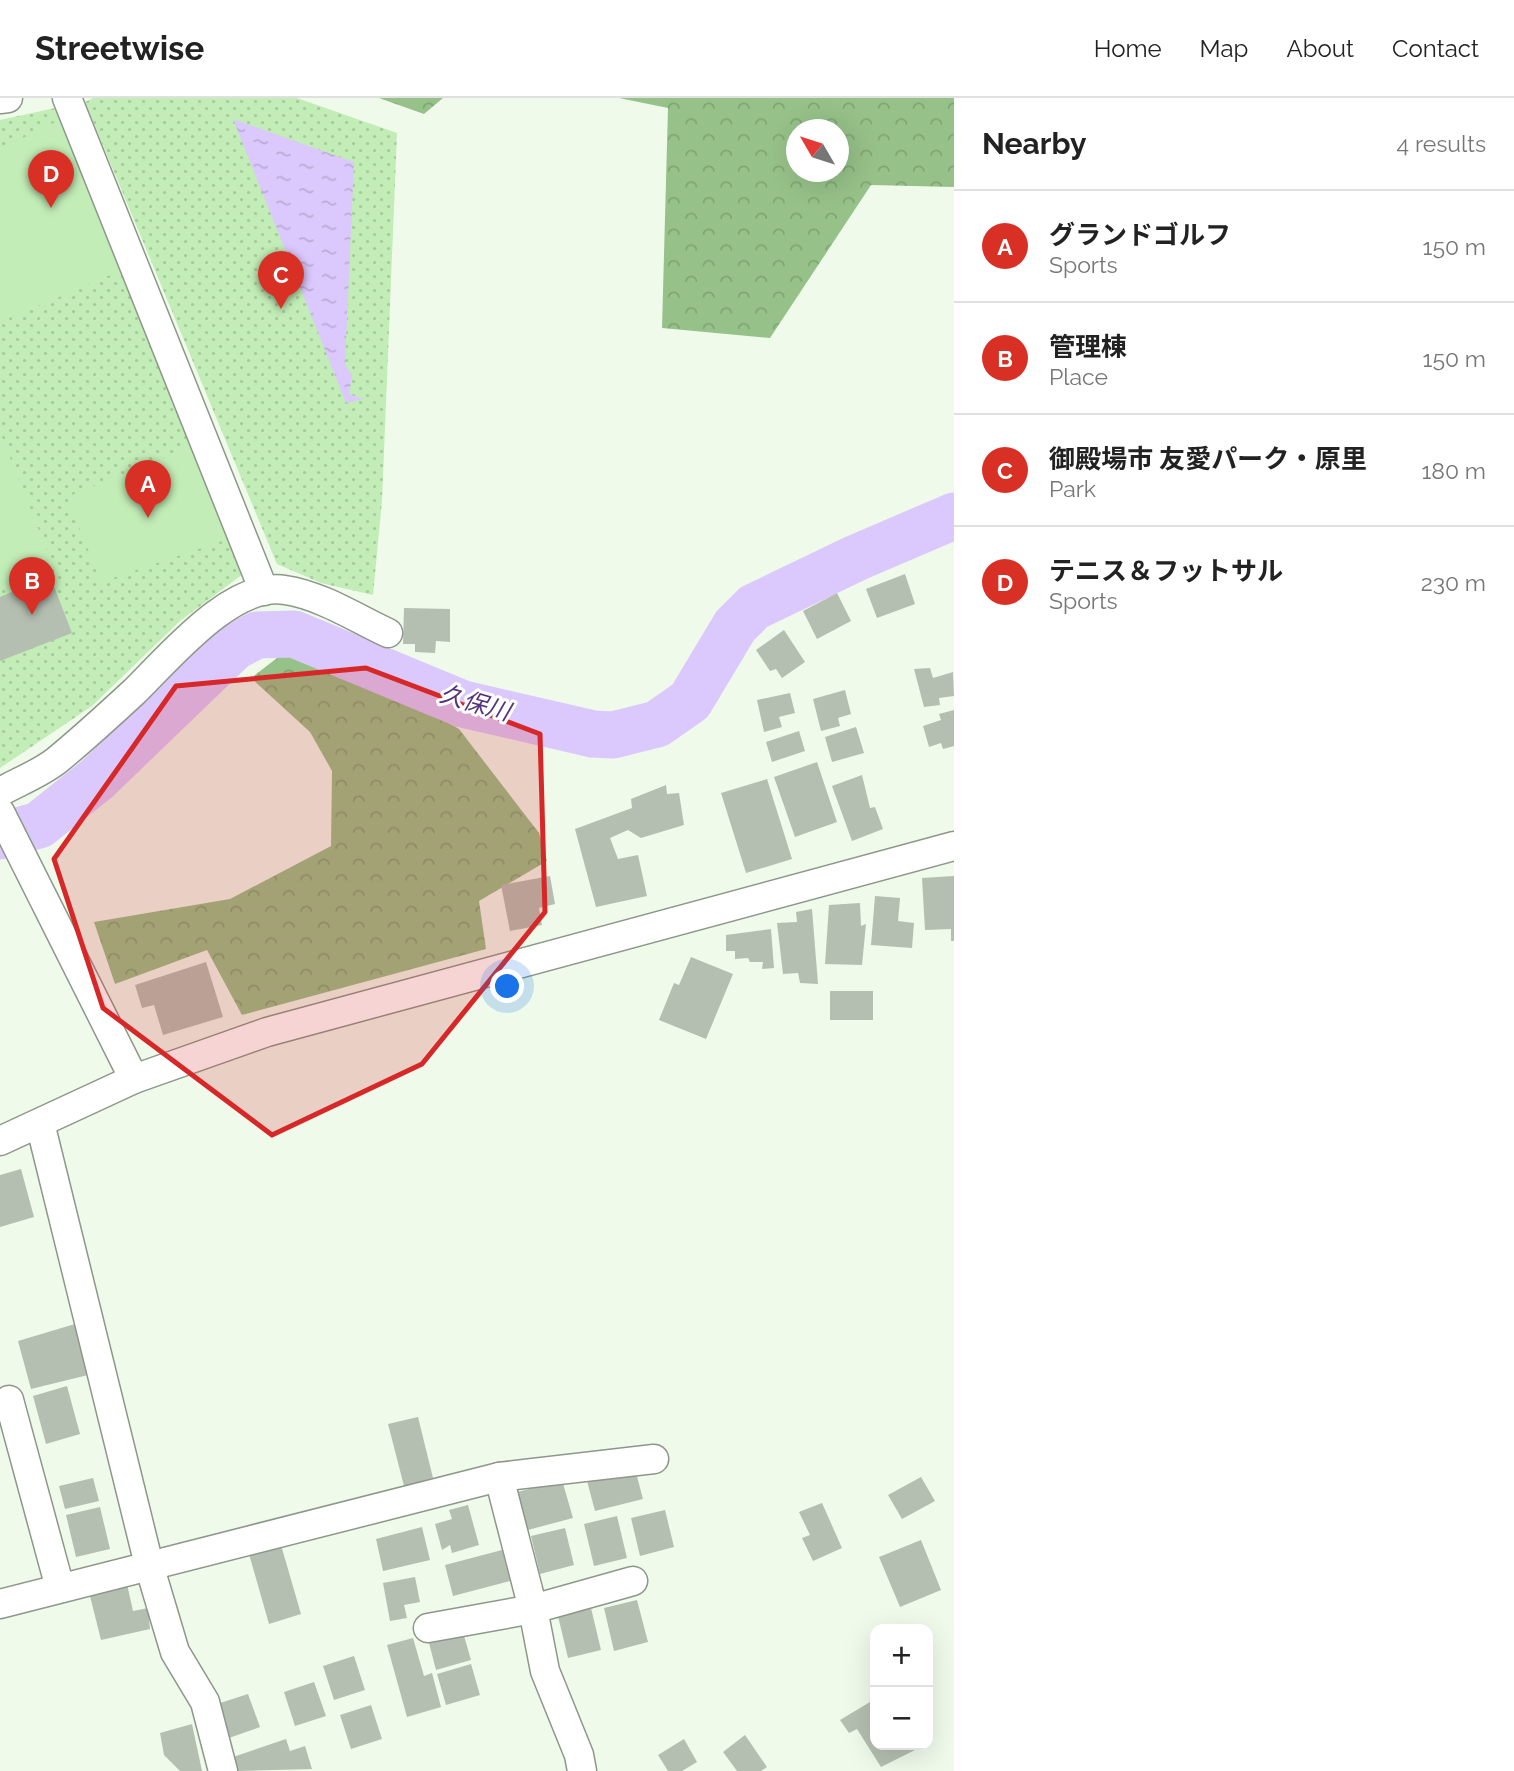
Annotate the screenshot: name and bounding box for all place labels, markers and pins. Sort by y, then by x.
pin: D [28,150,74,208]
pin: C [258,251,304,309]
pin: A [125,460,171,518]
pin: B [9,557,55,615]

